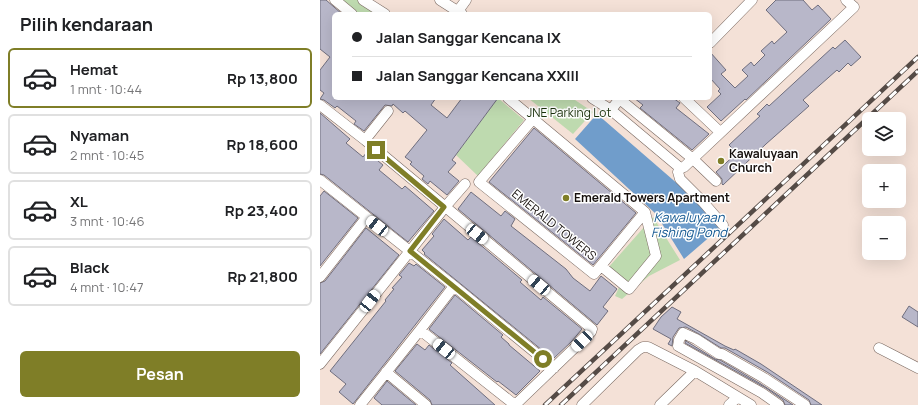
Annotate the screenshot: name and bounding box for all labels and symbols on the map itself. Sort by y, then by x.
park label: JNE Parking Lot [527,104,611,121]
route end [367,141,385,159]
place label: Kawaluyaan Church [729,145,798,176]
marker: Kawaluyaan Church [716,156,726,166]
street label: EMERALD TOWERS [509,185,600,264]
place label: Emerald Towers Apartment [574,189,730,206]
marker: Emerald Towers Apartment [561,193,571,203]
water label: Kawaluyaan Fishing Pond [651,208,729,241]
car [364,214,390,238]
car [464,222,490,246]
car [526,273,552,297]
car [358,288,382,314]
car [569,328,595,354]
car [431,337,457,361]
route start [534,350,552,368]

